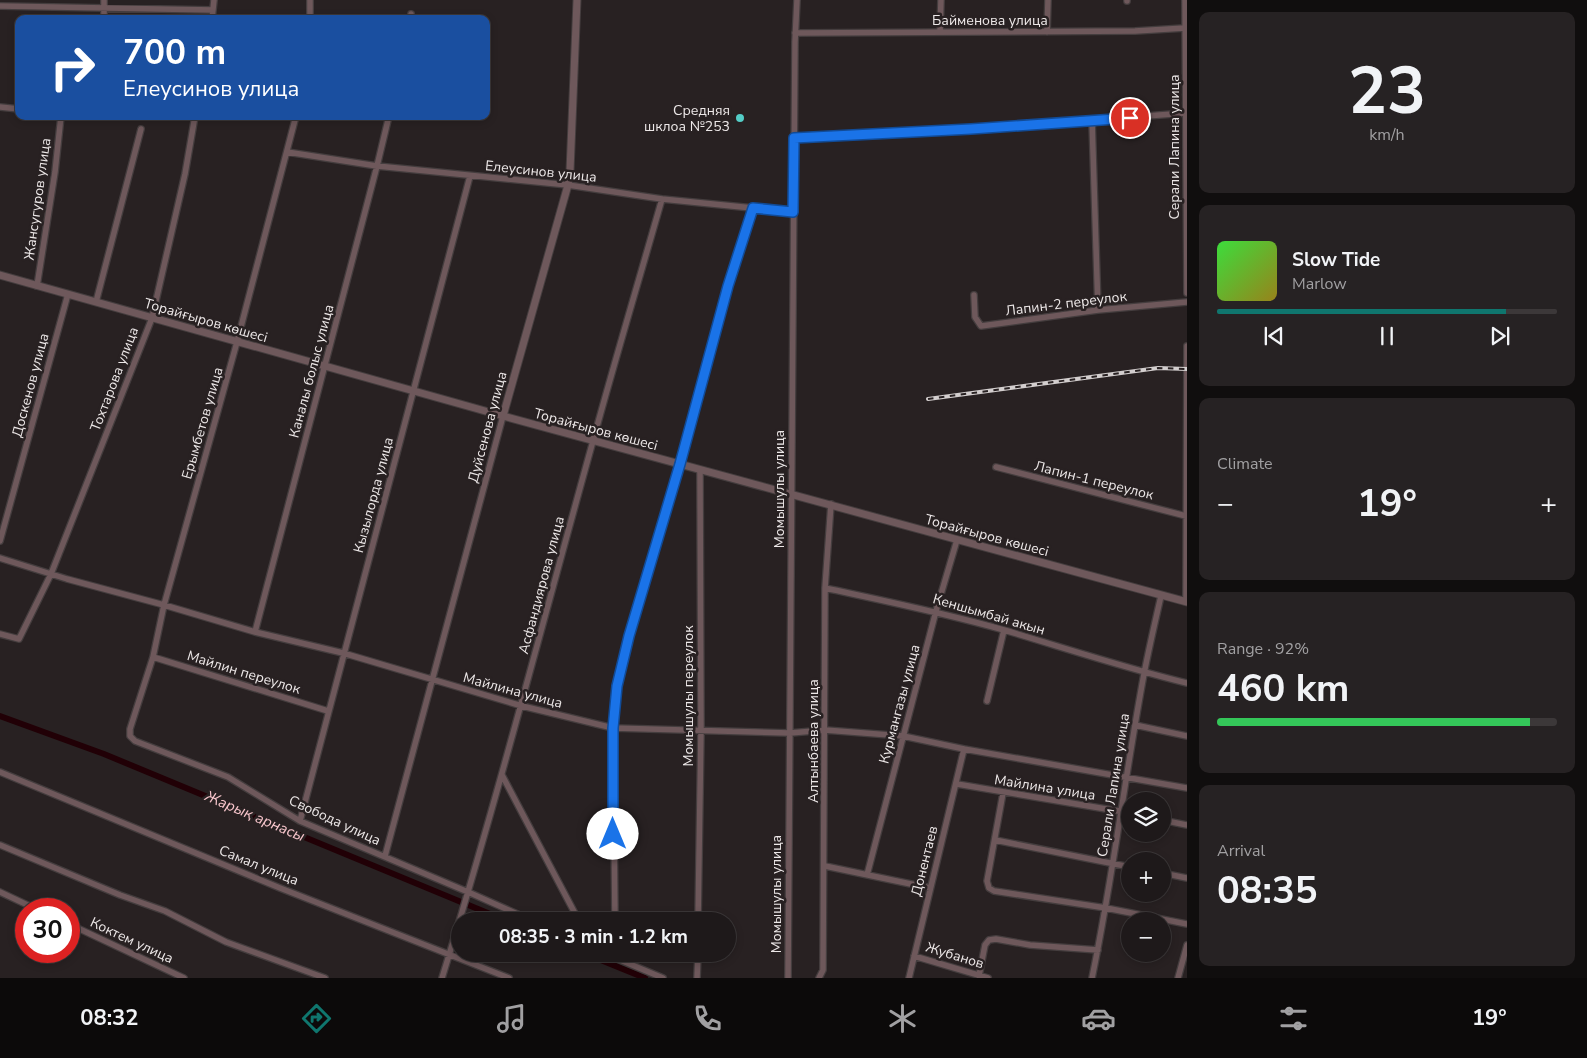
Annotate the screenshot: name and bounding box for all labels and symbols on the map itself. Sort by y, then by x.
street label: Байменова улица [932,11,1048,30]
street label: Серали Лапина улица [1165,74,1184,220]
pin [1109,97,1151,139]
place label: Средняя шклоа №253 [644,101,730,136]
marker: Средняя шклоа №253 [734,112,746,124]
street label: Жансугуров улица [20,137,55,261]
street label: Елеусинов улица [484,156,598,187]
street label: Лапин-2 переулок [1004,287,1129,320]
street label: Торайғыров көшесі [142,294,270,347]
street label: Каналы болыс улица [285,302,338,440]
street label: Тохтарова улица [86,324,143,434]
street label: Доскенов улица [7,331,53,439]
street label: Ерымбетов улица [177,365,228,481]
street label: Дуйсенова улица [464,369,511,485]
street label: Торайғыров көшесі [532,404,660,455]
street label: Момышулы улица [770,430,789,548]
street label: Кызылорда улица [349,435,398,555]
street label: Лапин-1 переулок [1032,456,1156,505]
street label: Торайғыров көшесі [923,510,1051,561]
street label: Асфандиярова улица [514,514,569,656]
street label: Кеншымбай акын [931,589,1047,640]
street label: Момышулы переулок [679,625,698,767]
street label: Курмангазы улица [874,642,925,766]
street label: Майлин переулок [185,646,303,699]
street label: Майлина улица [461,668,565,713]
street label: Алтынбаева улица [804,679,823,803]
street label: Серали Лапина улица [1093,712,1134,858]
street label: Майлина улица [993,770,1097,805]
water label: Жарық арнасы [201,786,308,846]
street label: Свобода улица [286,791,384,850]
position arrow [586,807,638,859]
street label: Донентаев [907,824,942,898]
street label: Момышулы улица [767,835,786,953]
street label: Самал улица [216,841,301,890]
speed limit sign: 30 [15,898,80,963]
street label: Коктем улица [87,913,177,968]
street label: Жубанов [923,938,987,973]

